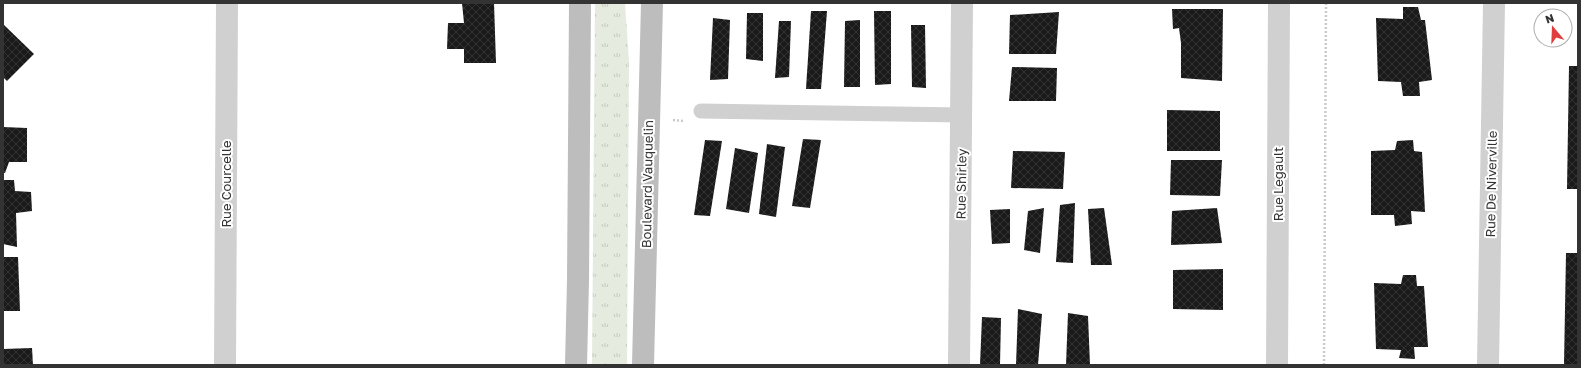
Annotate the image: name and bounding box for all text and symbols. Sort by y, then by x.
north arrow [1533,8,1573,48]
text: N [1544,11,1556,26]
street label: Boulevard Vauquelin [638,120,656,248]
street label: Rue De Niverville [1482,130,1500,238]
street label: Rue Courcelle [218,140,234,228]
street label: Rue Legault [1270,147,1286,221]
street label: Rue Shirley [952,148,970,219]

